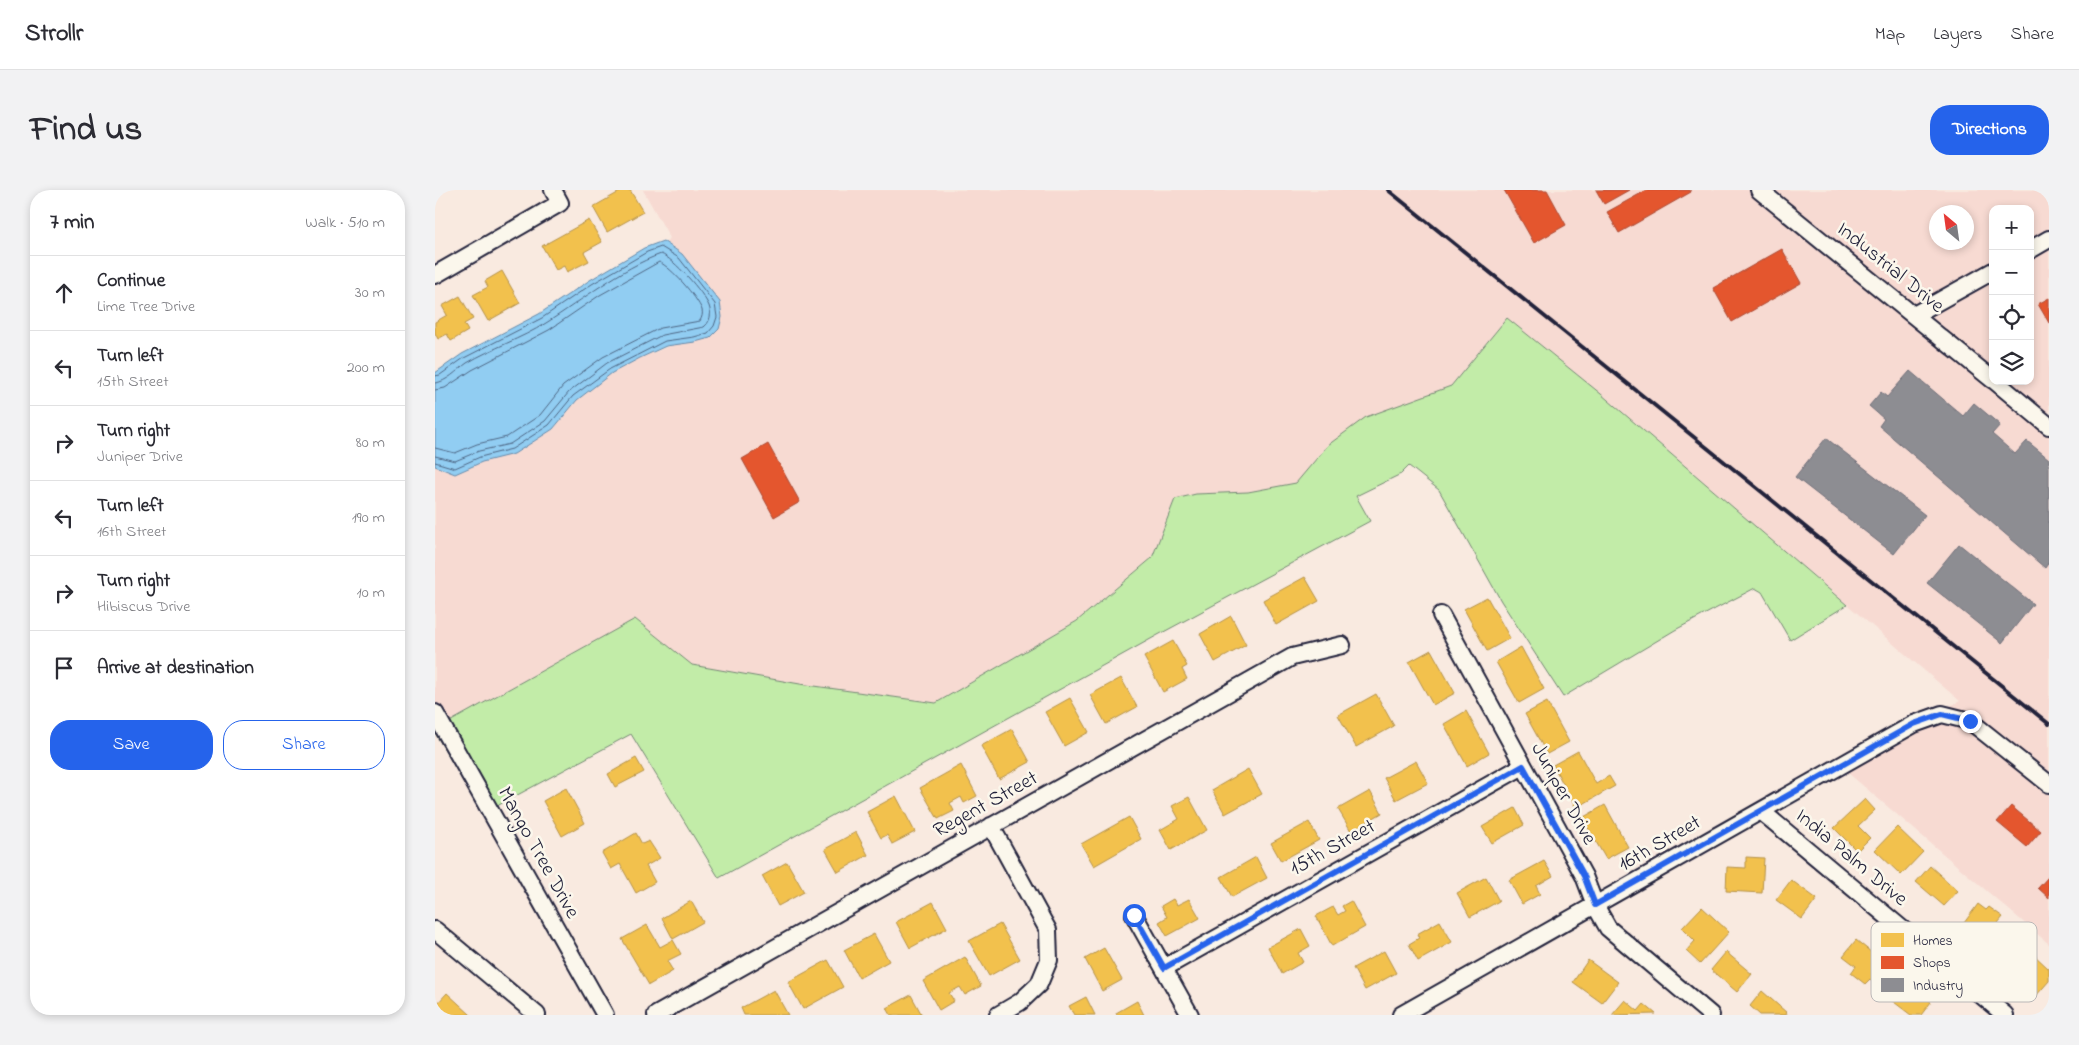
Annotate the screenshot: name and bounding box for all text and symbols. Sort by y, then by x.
text: Strollr [25,17,83,52]
text: Map [1875,22,1905,48]
text: Layers [1933,22,1983,48]
text: Share [2011,22,2054,48]
text: Find us [30,105,142,156]
button: Directions [1930,105,2049,155]
north arrow [1929,205,1974,250]
map controls [1989,205,2034,385]
button: + [1989,205,2034,250]
text: 7 min [50,208,94,238]
text: Walk · 510 m [305,211,385,235]
street label: Industrial Drive [1830,215,1951,321]
button: − [1989,250,2034,295]
text: Continue [97,268,165,295]
icon: ahead [50,279,78,307]
text: 30 m [355,281,385,305]
text: Lime Tree Drive [97,295,195,319]
button: locate [1989,295,2034,340]
button: layers [1989,340,2034,385]
text: Turn left [97,343,164,370]
icon: left [50,354,78,382]
text: 200 m [347,356,385,380]
text: 15th Street [97,370,169,394]
text: Turn right [97,418,170,445]
icon: right [50,429,78,457]
text: 80 m [356,431,385,455]
text: Juniper Drive [97,445,183,469]
text: Turn left [97,493,164,520]
icon: left [50,504,78,532]
text: 190 m [352,506,385,530]
text: 16th Street [97,520,166,544]
text: Turn right [97,568,170,595]
icon: right [50,579,78,607]
text: 10 m [357,581,385,605]
text: Hibiscus Drive [97,595,190,619]
icon: arrive [50,654,78,682]
text: Arrive at destination [97,655,254,682]
route end [1959,710,1982,733]
button: Save [50,720,213,770]
button: Share [223,720,385,770]
street label: Juniper Drive [1523,737,1604,851]
street label: Regent Street [928,764,1045,848]
street label: Mango Tree Drive [488,782,587,926]
street label: India Palm Drive [1788,802,1914,914]
street label: 16th Street [1613,808,1707,880]
street label: 15th Street [1285,812,1381,884]
route start [1123,904,1146,927]
legend [1871,922,2037,1002]
text: Homes [1913,931,1953,952]
text: Shops [1913,953,1951,974]
text: Industry [1913,976,1963,998]

